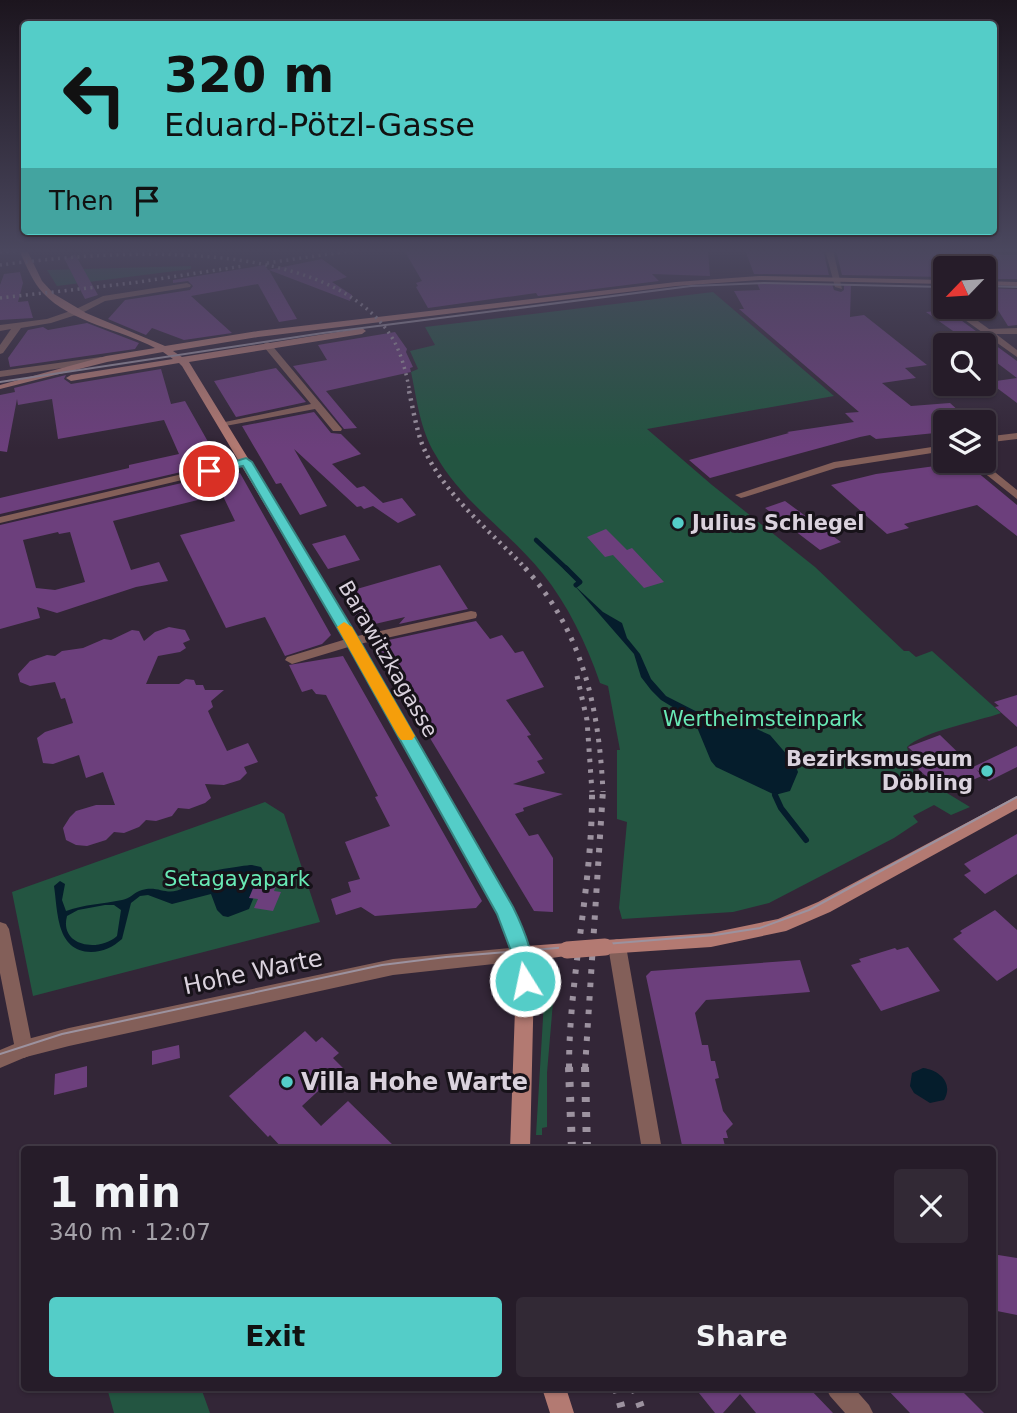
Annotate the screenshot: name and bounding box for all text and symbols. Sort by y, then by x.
text: 320 m [164,47,334,104]
icon: left [49,49,140,140]
text: Eduard-Pötzl-Gasse [164,106,475,144]
icon: arrive [128,182,166,220]
text: Then [49,186,114,216]
north arrow [933,256,996,318]
map controls [933,256,996,473]
button: search [933,333,996,396]
button: layers [933,410,996,473]
pin [179,441,239,501]
icon: arrive [190,452,228,490]
place label: Julius Schlegel [690,511,864,535]
marker: Julius Schlegel [670,515,686,531]
street label: Barawitzkagasse [333,576,443,742]
park label: Wertheimsteinpark [663,707,864,731]
place label: Bezirksmuseum Döbling [786,747,973,795]
marker: Bezirksmuseum Döbling [979,763,995,779]
park label: Setagayapark [164,867,311,891]
street label: Hohe Warte [181,944,325,1000]
position arrow [488,944,562,1018]
place label: Villa Hohe Warte [301,1068,528,1096]
marker: Villa Hohe Warte [279,1074,295,1090]
text: 1 min [49,1168,181,1217]
button: close [894,1169,968,1243]
text: 340 m · 12:07 [49,1219,211,1245]
button: Exit [49,1297,502,1377]
button: Share [516,1297,968,1377]

